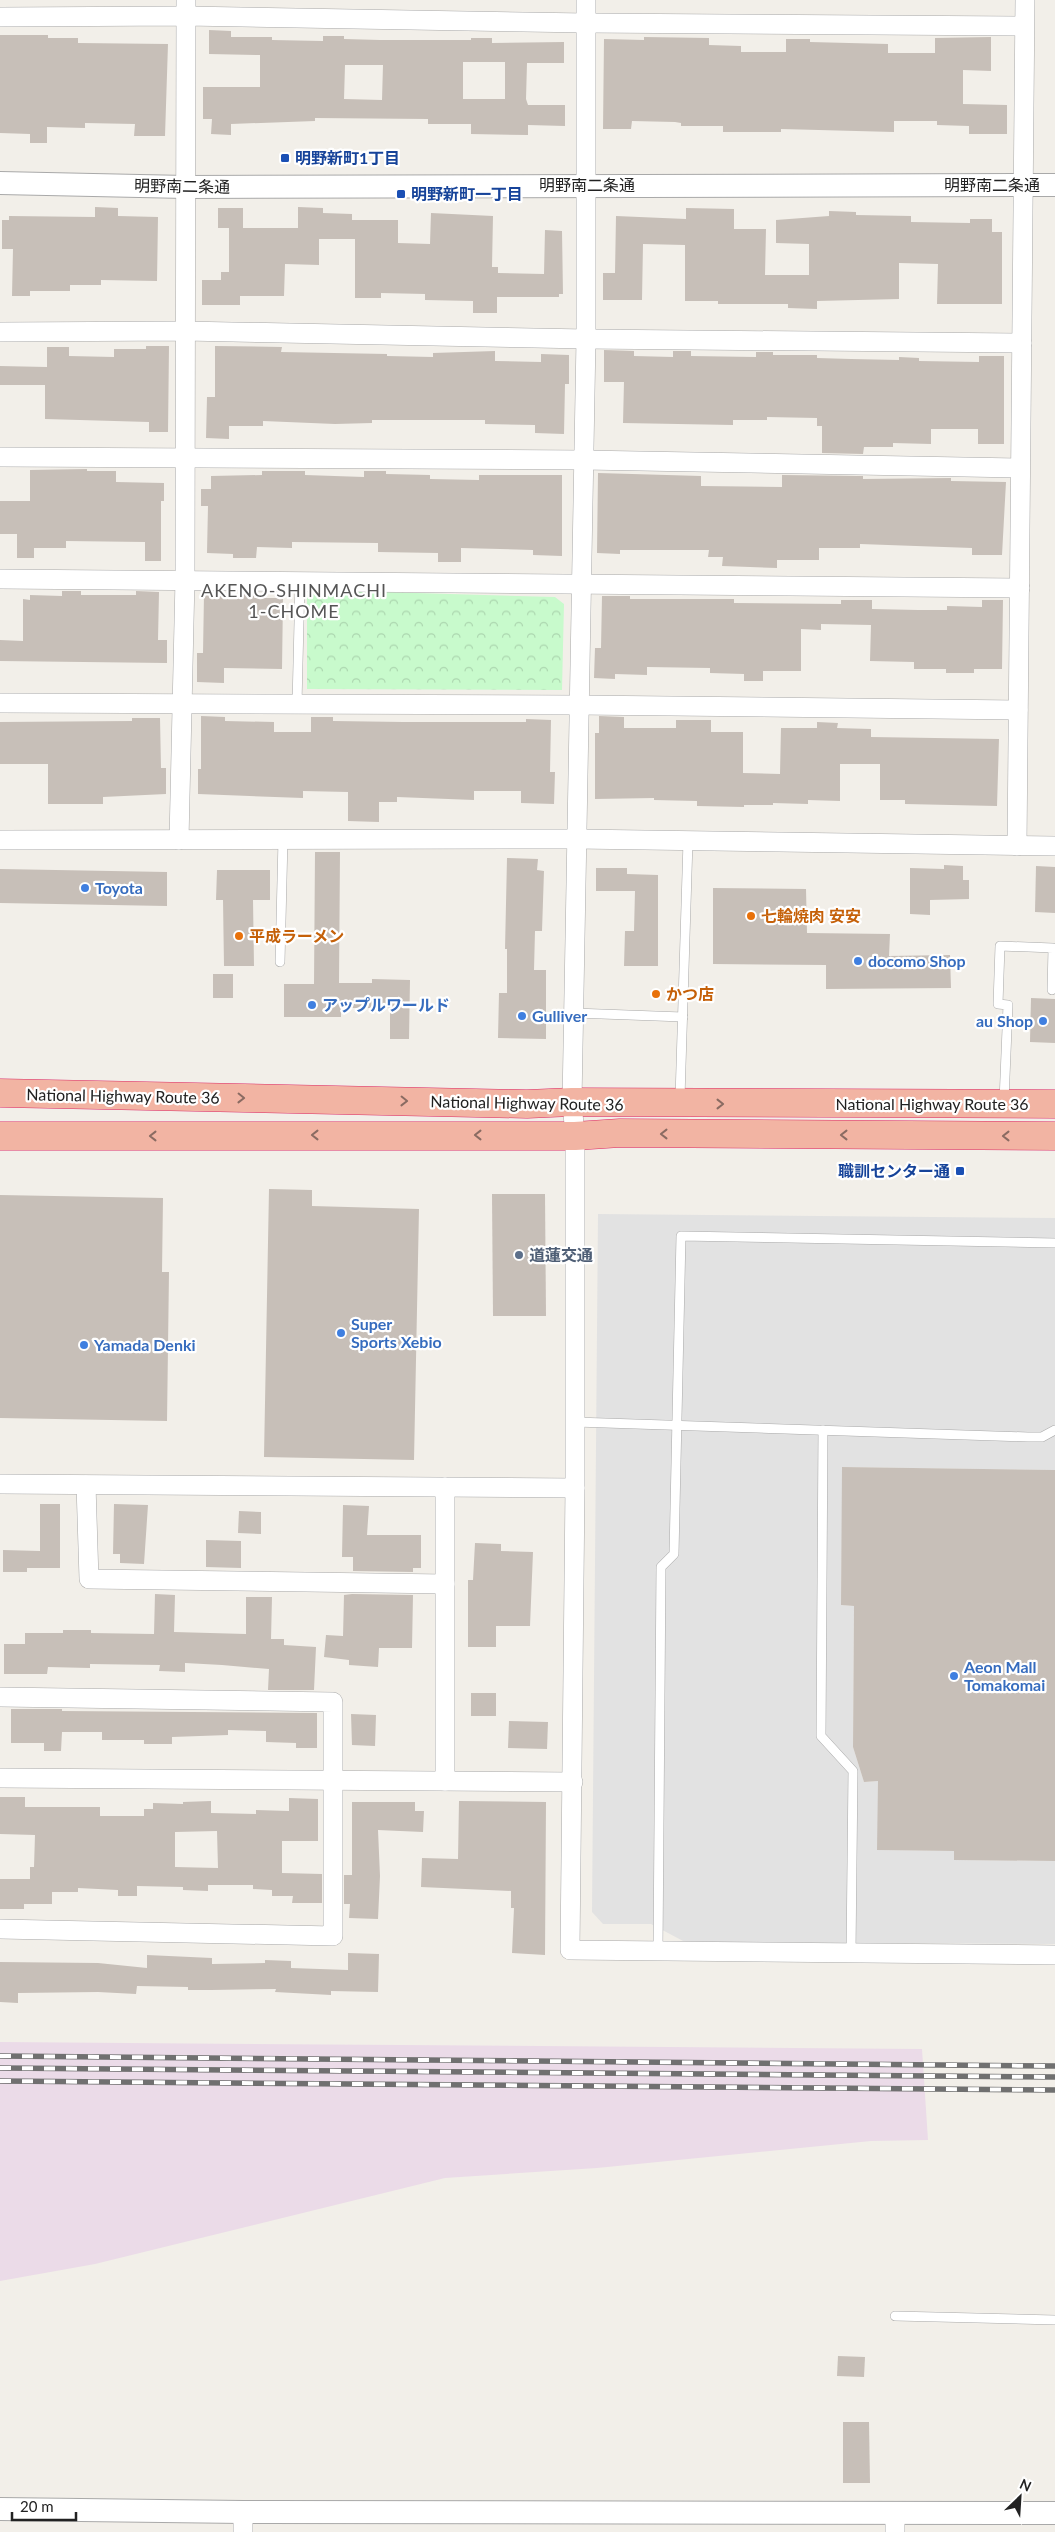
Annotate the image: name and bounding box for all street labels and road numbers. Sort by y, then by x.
street label: 明野南二条通 [134,175,230,196]
street label: 明野南二条通 [539,175,635,194]
street label: 明野南二条通 [944,175,1040,194]
street label: National Highway Route 36 [26,1084,220,1107]
street label: National Highway Route 36 [430,1091,624,1114]
street label: National Highway Route 36 [835,1094,1029,1113]

